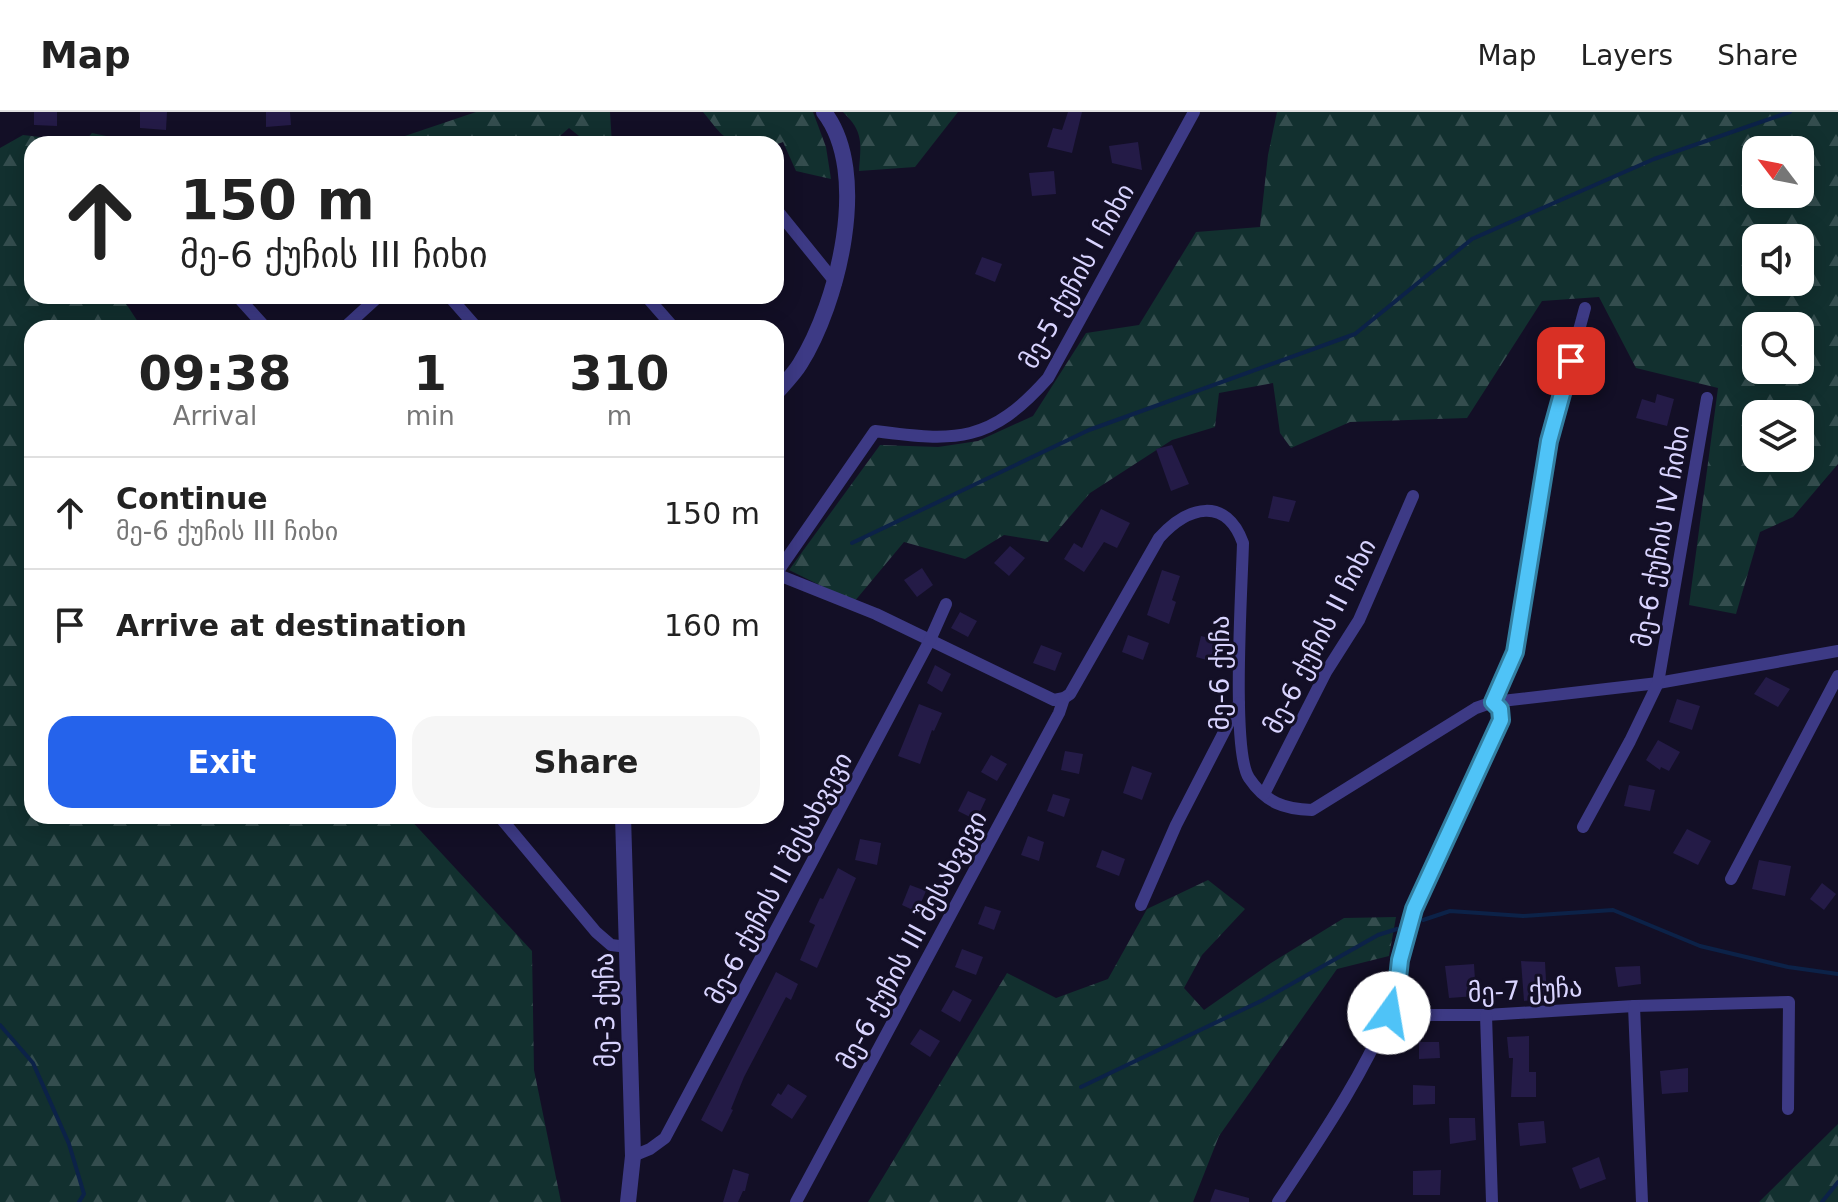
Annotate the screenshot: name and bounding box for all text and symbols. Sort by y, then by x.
text: Map [40,33,131,77]
text: Map [1477,39,1537,72]
text: Layers [1581,39,1673,72]
text: Share [1717,39,1798,72]
north arrow [1742,136,1814,208]
map controls [1742,136,1814,472]
text: 150 m [180,167,375,232]
icon: ahead [48,168,152,272]
street label: მე-5 ქუჩის I ჩიხი [1014,178,1140,374]
button: sound [1742,224,1814,296]
text: მე-6 ქუჩის III ჩიხი [180,234,488,275]
button: search [1742,312,1814,384]
pin [1537,327,1605,395]
icon: arrive [1549,339,1593,383]
text: 09:38 [138,345,291,401]
text: 1 [414,345,447,401]
text: 310 [569,345,669,401]
button: layers [1742,400,1814,472]
text: Arrival [173,401,257,431]
text: min [406,401,455,431]
text: m [607,401,632,431]
street label: მე-6 ქუჩის IV ჩიხი [1627,423,1695,649]
text: Continue [116,481,268,516]
icon: ahead [48,491,92,535]
text: 150 m [664,496,760,531]
text: მე-6 ქუჩის III ჩიხი [116,516,338,546]
street label: მე-6 ქუჩის II ჩიხი [1258,534,1382,738]
icon: arrive [48,603,92,647]
text: Arrive at destination [116,608,467,643]
text: 160 m [664,608,760,643]
street label: მე-6 ქუჩა [1205,616,1235,730]
button: Exit [48,716,396,808]
button: Share [412,716,760,808]
street label: მე-6 ქუჩის II შესახვევი [700,747,858,1009]
street label: მე-6 ქუჩის III შესახვევი [831,806,993,1074]
street label: მე-3 ქუჩა [589,952,621,1068]
position arrow [1347,971,1431,1055]
street label: მე-7 ქუჩა [1467,972,1583,1008]

